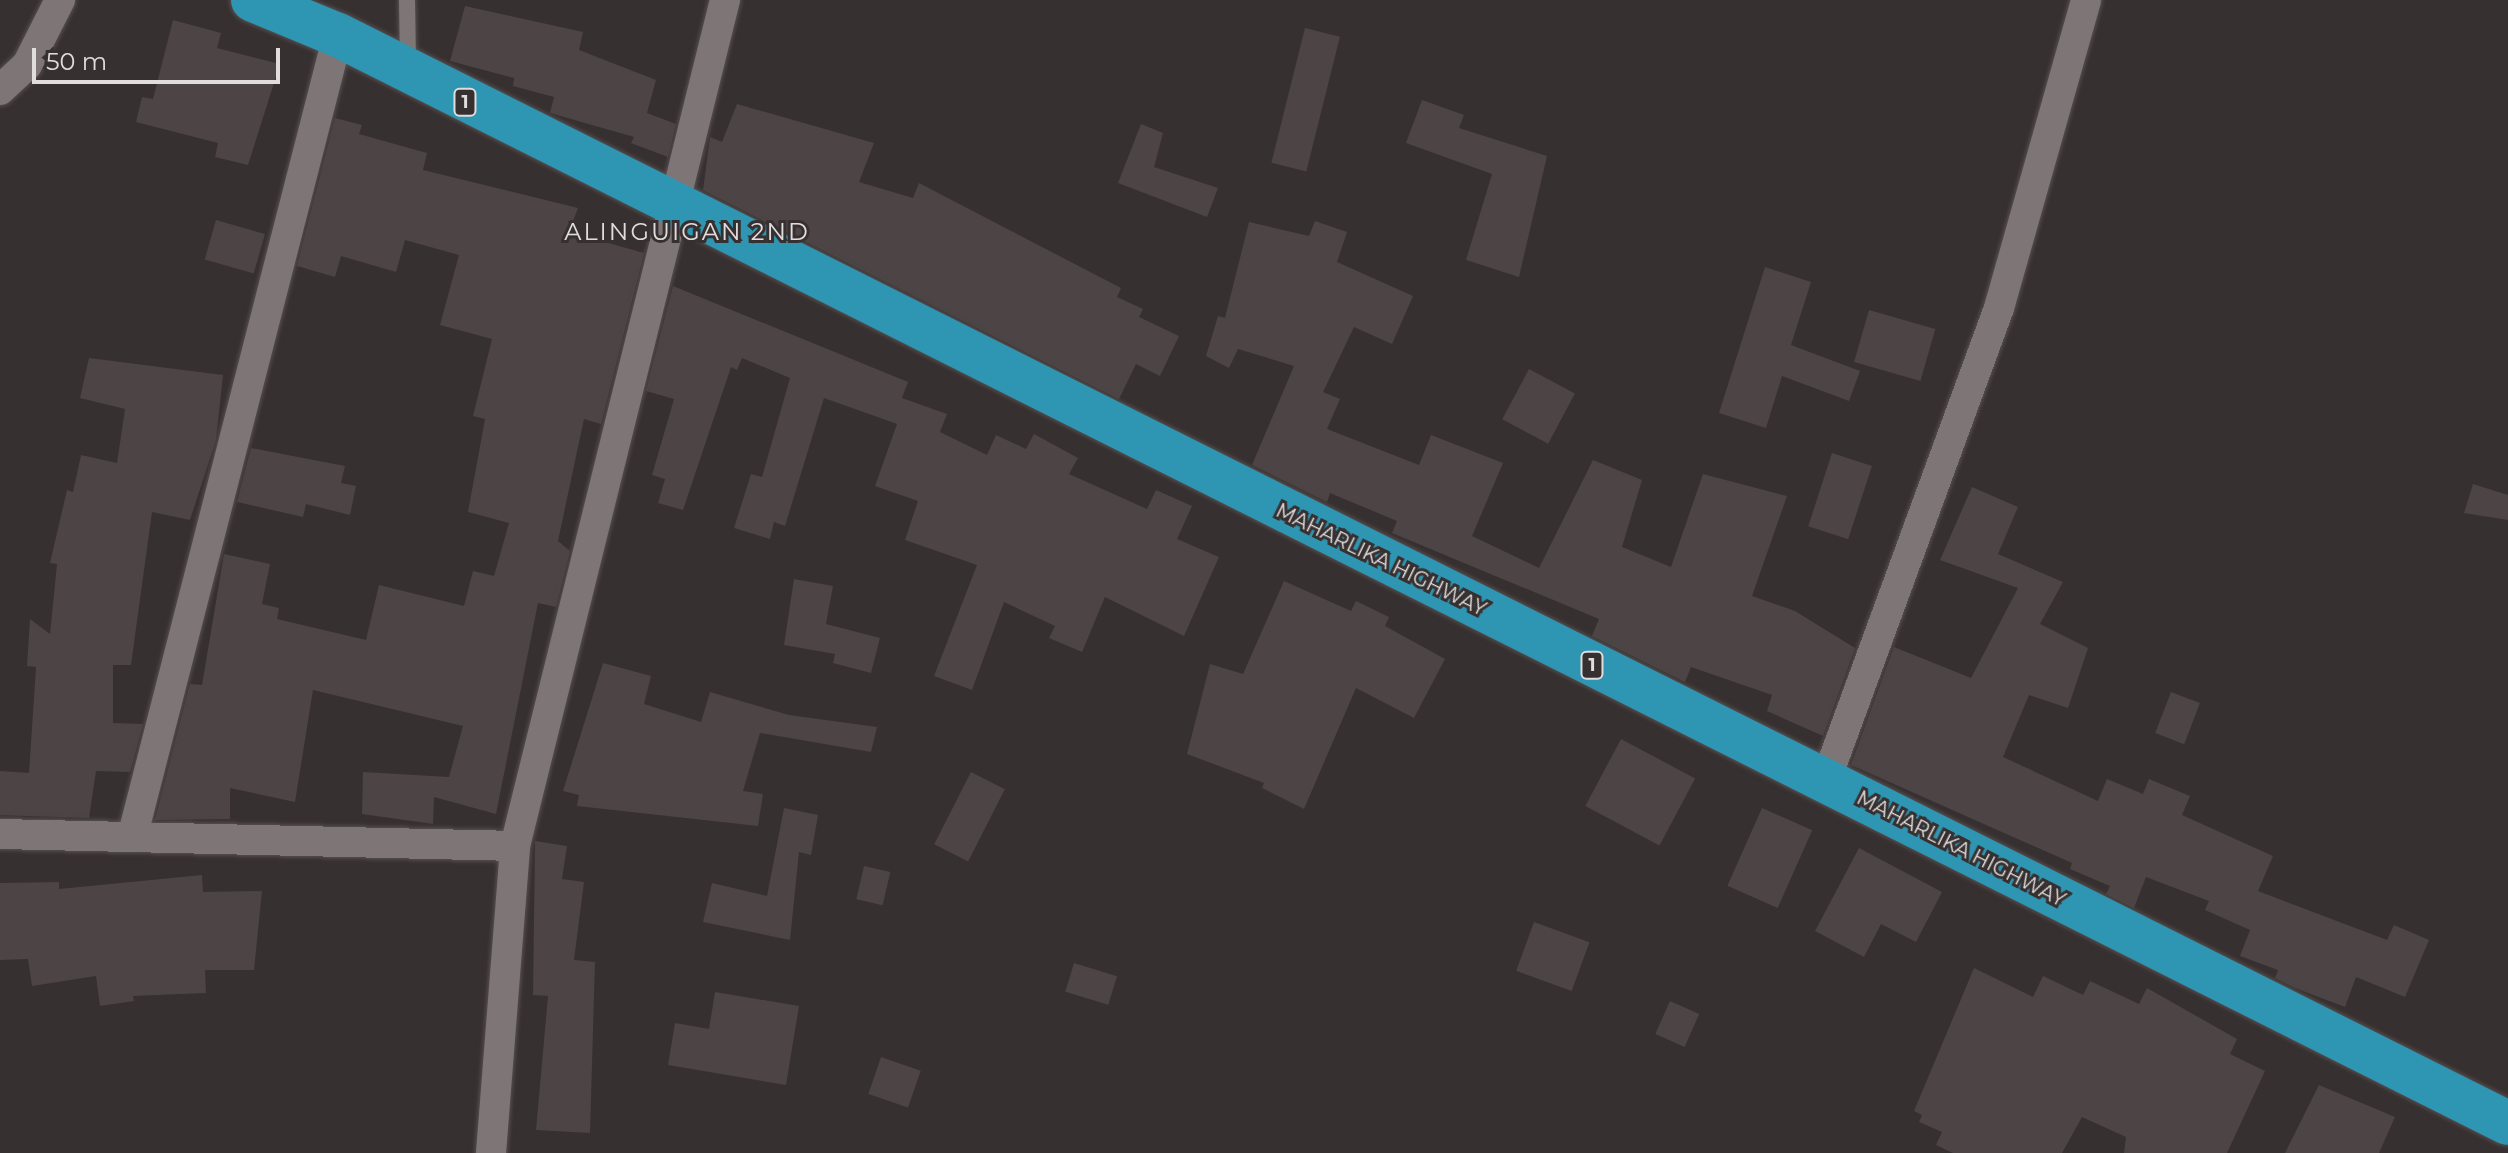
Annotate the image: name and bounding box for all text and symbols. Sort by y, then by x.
scale bar [36,32,284,82]
text: 50 m [46,47,107,76]
road number: 1 [453,88,477,116]
district label: ALINGUIGAN 2ND [564,218,810,246]
street label: MAHARLIKA HIGHWAY [1272,499,1490,621]
road number: 1 [1580,651,1604,679]
street label: MAHARLIKA HIGHWAY [1853,786,2069,912]

